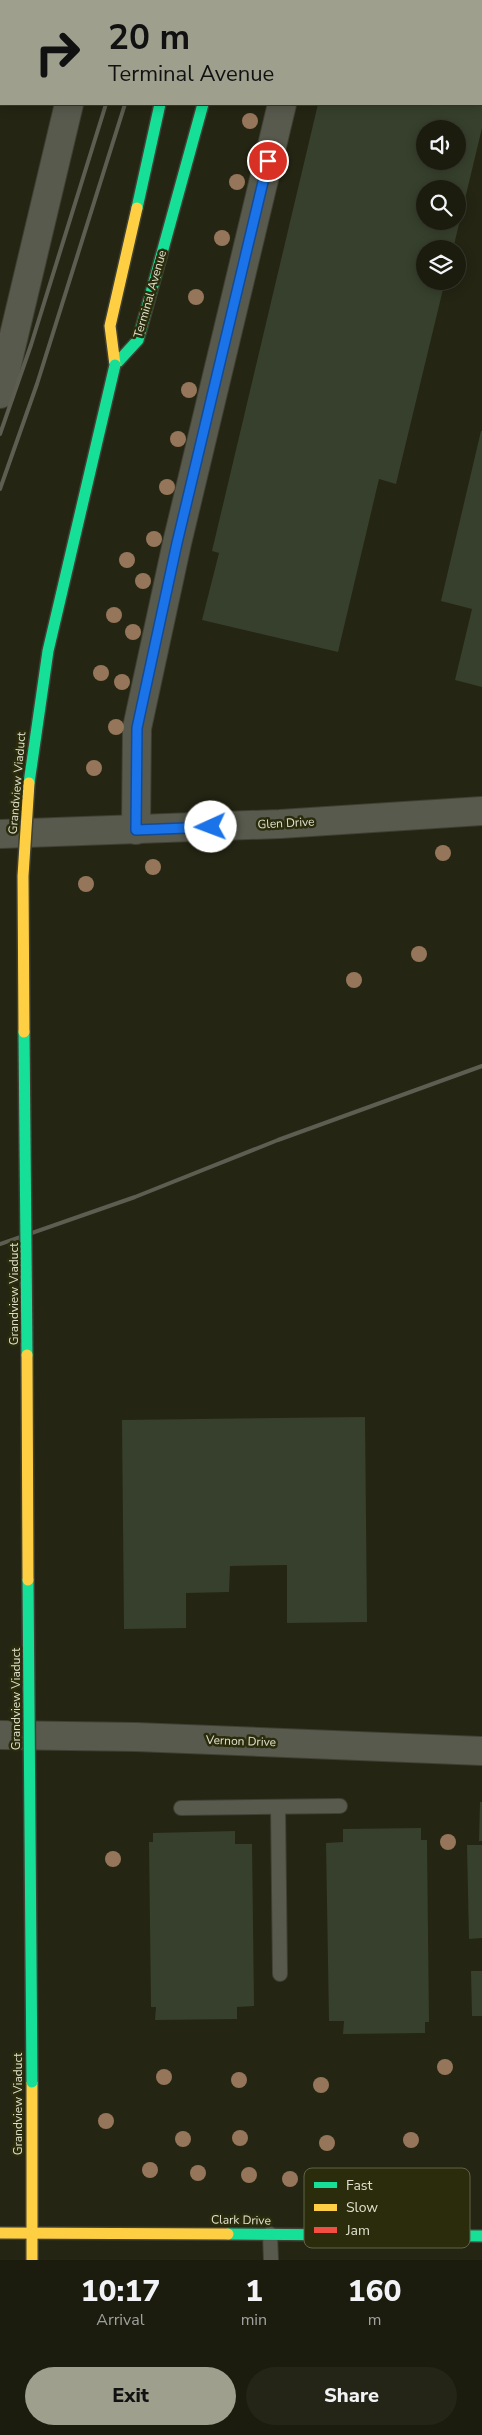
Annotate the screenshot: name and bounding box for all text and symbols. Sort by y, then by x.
text: 20 m [108,14,190,61]
icon: right [25,20,90,85]
text: Terminal Avenue [108,59,274,89]
map controls [416,120,466,290]
button: sound [416,120,466,170]
pin [247,140,289,182]
icon: arrive [254,147,282,175]
button: search [416,180,466,230]
button: layers [416,240,466,290]
street label: Terminal Avenue [130,248,170,340]
street label: Grandview Viaduct [5,730,30,835]
position arrow [184,800,236,852]
street label: Glen Drive [257,814,315,832]
street label: Grandview Viaduct [6,1242,22,1345]
street label: Grandview Viaduct [8,1647,24,1750]
street label: Vernon Drive [205,1732,276,1750]
street label: Grandview Viaduct [10,2052,26,2155]
legend [304,2168,470,2248]
text: Fast [346,2176,372,2195]
text: Slow [346,2198,378,2217]
street label: Clark Drive [211,2211,271,2229]
text: Jam [345,2221,370,2240]
text: 10:17 [80,2271,160,2312]
text: 1 [245,2271,263,2312]
text: 160 [348,2271,402,2312]
text: Arrival [96,2309,144,2331]
text: min [241,2309,267,2331]
text: m [368,2309,381,2331]
button: Exit [25,2367,236,2425]
button: Share [246,2367,457,2425]

